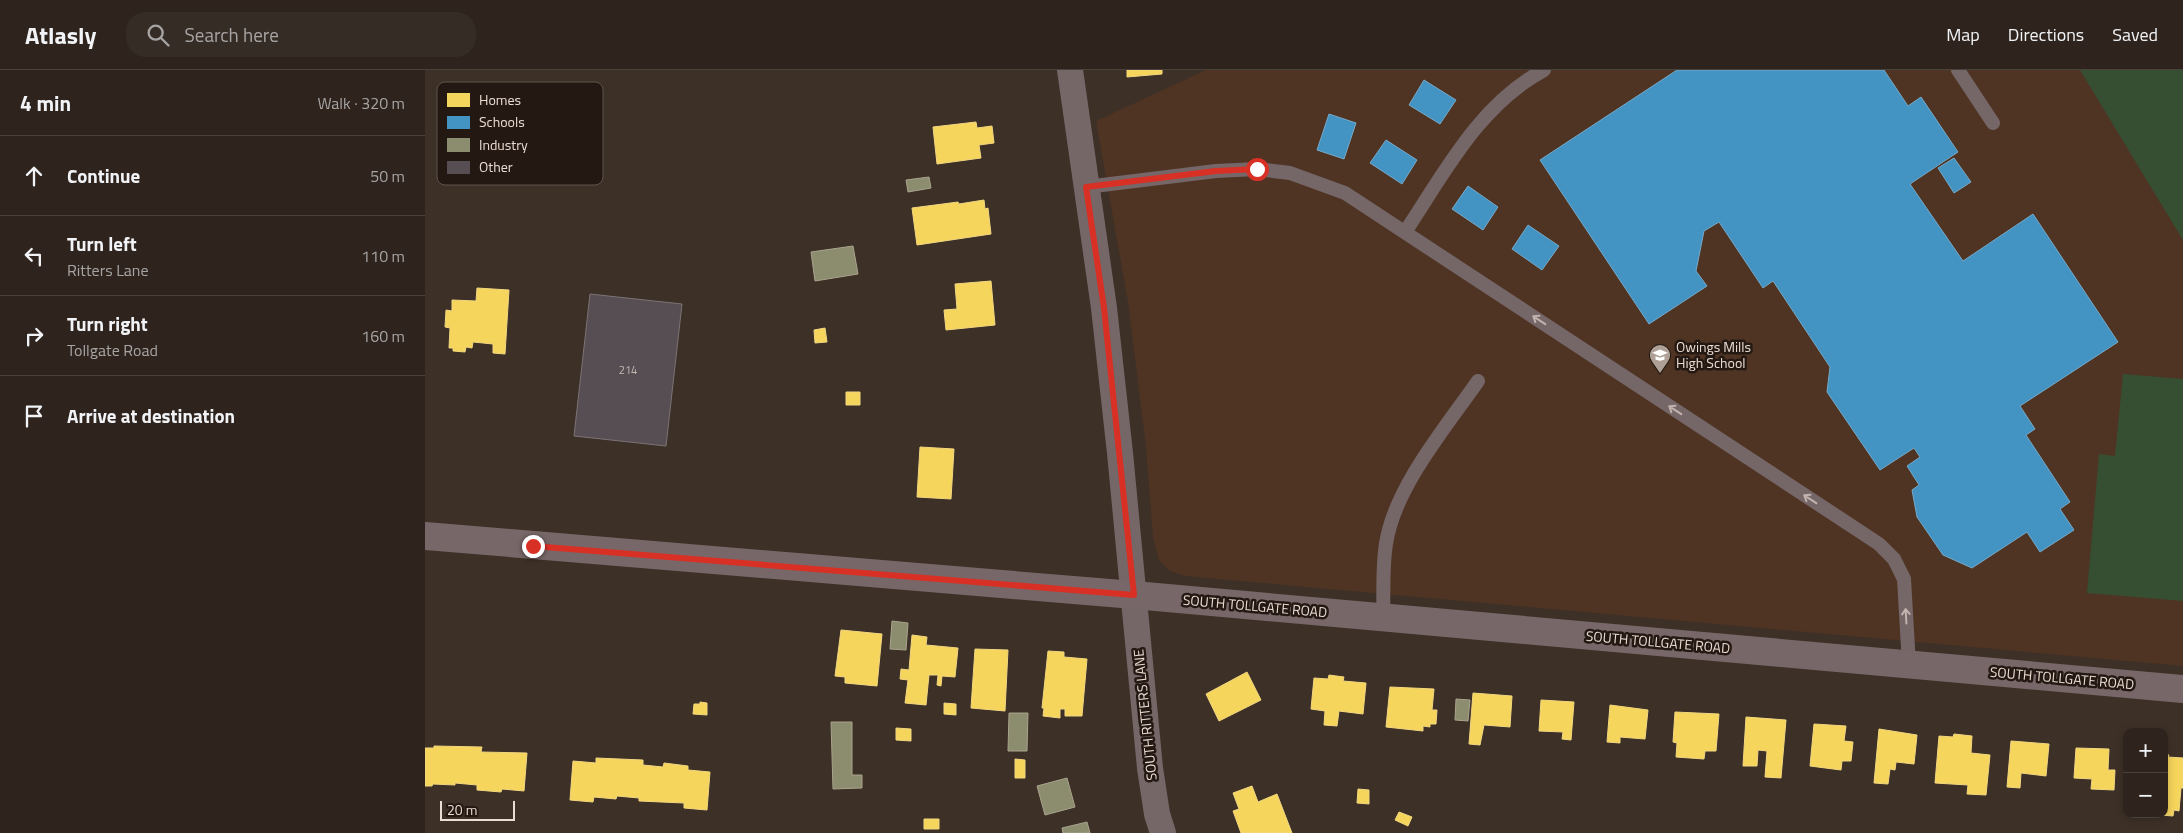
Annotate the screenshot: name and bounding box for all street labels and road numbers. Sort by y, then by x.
street label: SOUTH TOLLGATE ROAD [1182,589,1328,622]
street label: SOUTH TOLLGATE ROAD [1585,625,1731,658]
street label: SOUTH RITTERS LANE [1127,648,1162,782]
street label: SOUTH TOLLGATE ROAD [1989,661,2135,694]

